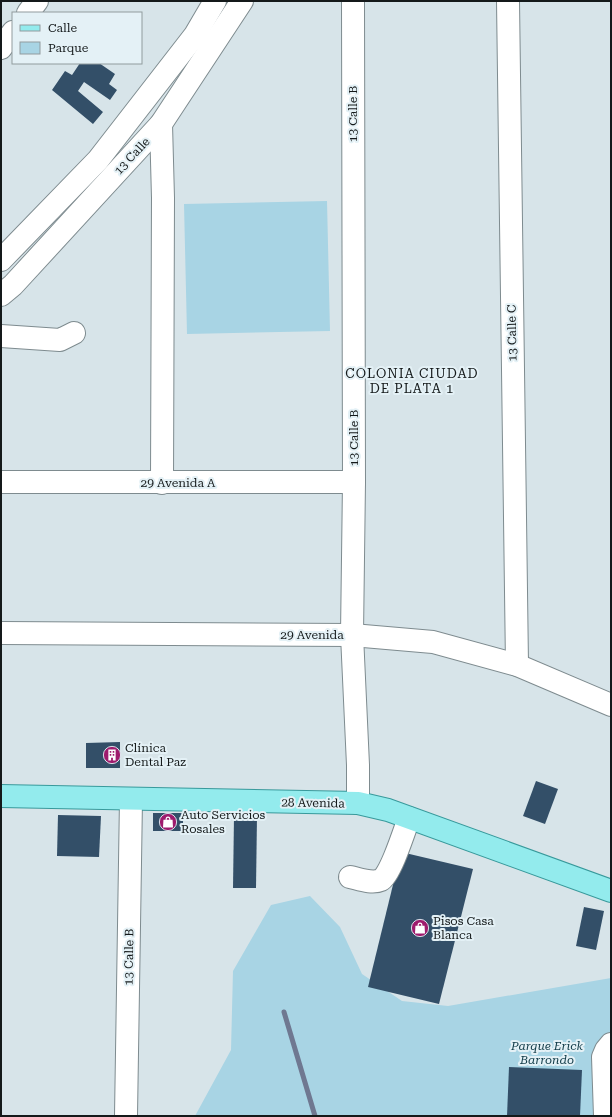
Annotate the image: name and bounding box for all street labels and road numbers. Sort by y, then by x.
street label: 13 Calle B [346,86,360,142]
street label: 13 Calle [111,134,153,177]
street label: 13 Calle C [504,304,519,362]
street label: 13 Calle B [347,410,361,466]
street label: 29 Avenida A [141,476,216,490]
street label: 29 Avenida [280,628,344,642]
street label: 28 Avenida [281,795,345,811]
street label: 13 Calle B [122,929,136,985]

